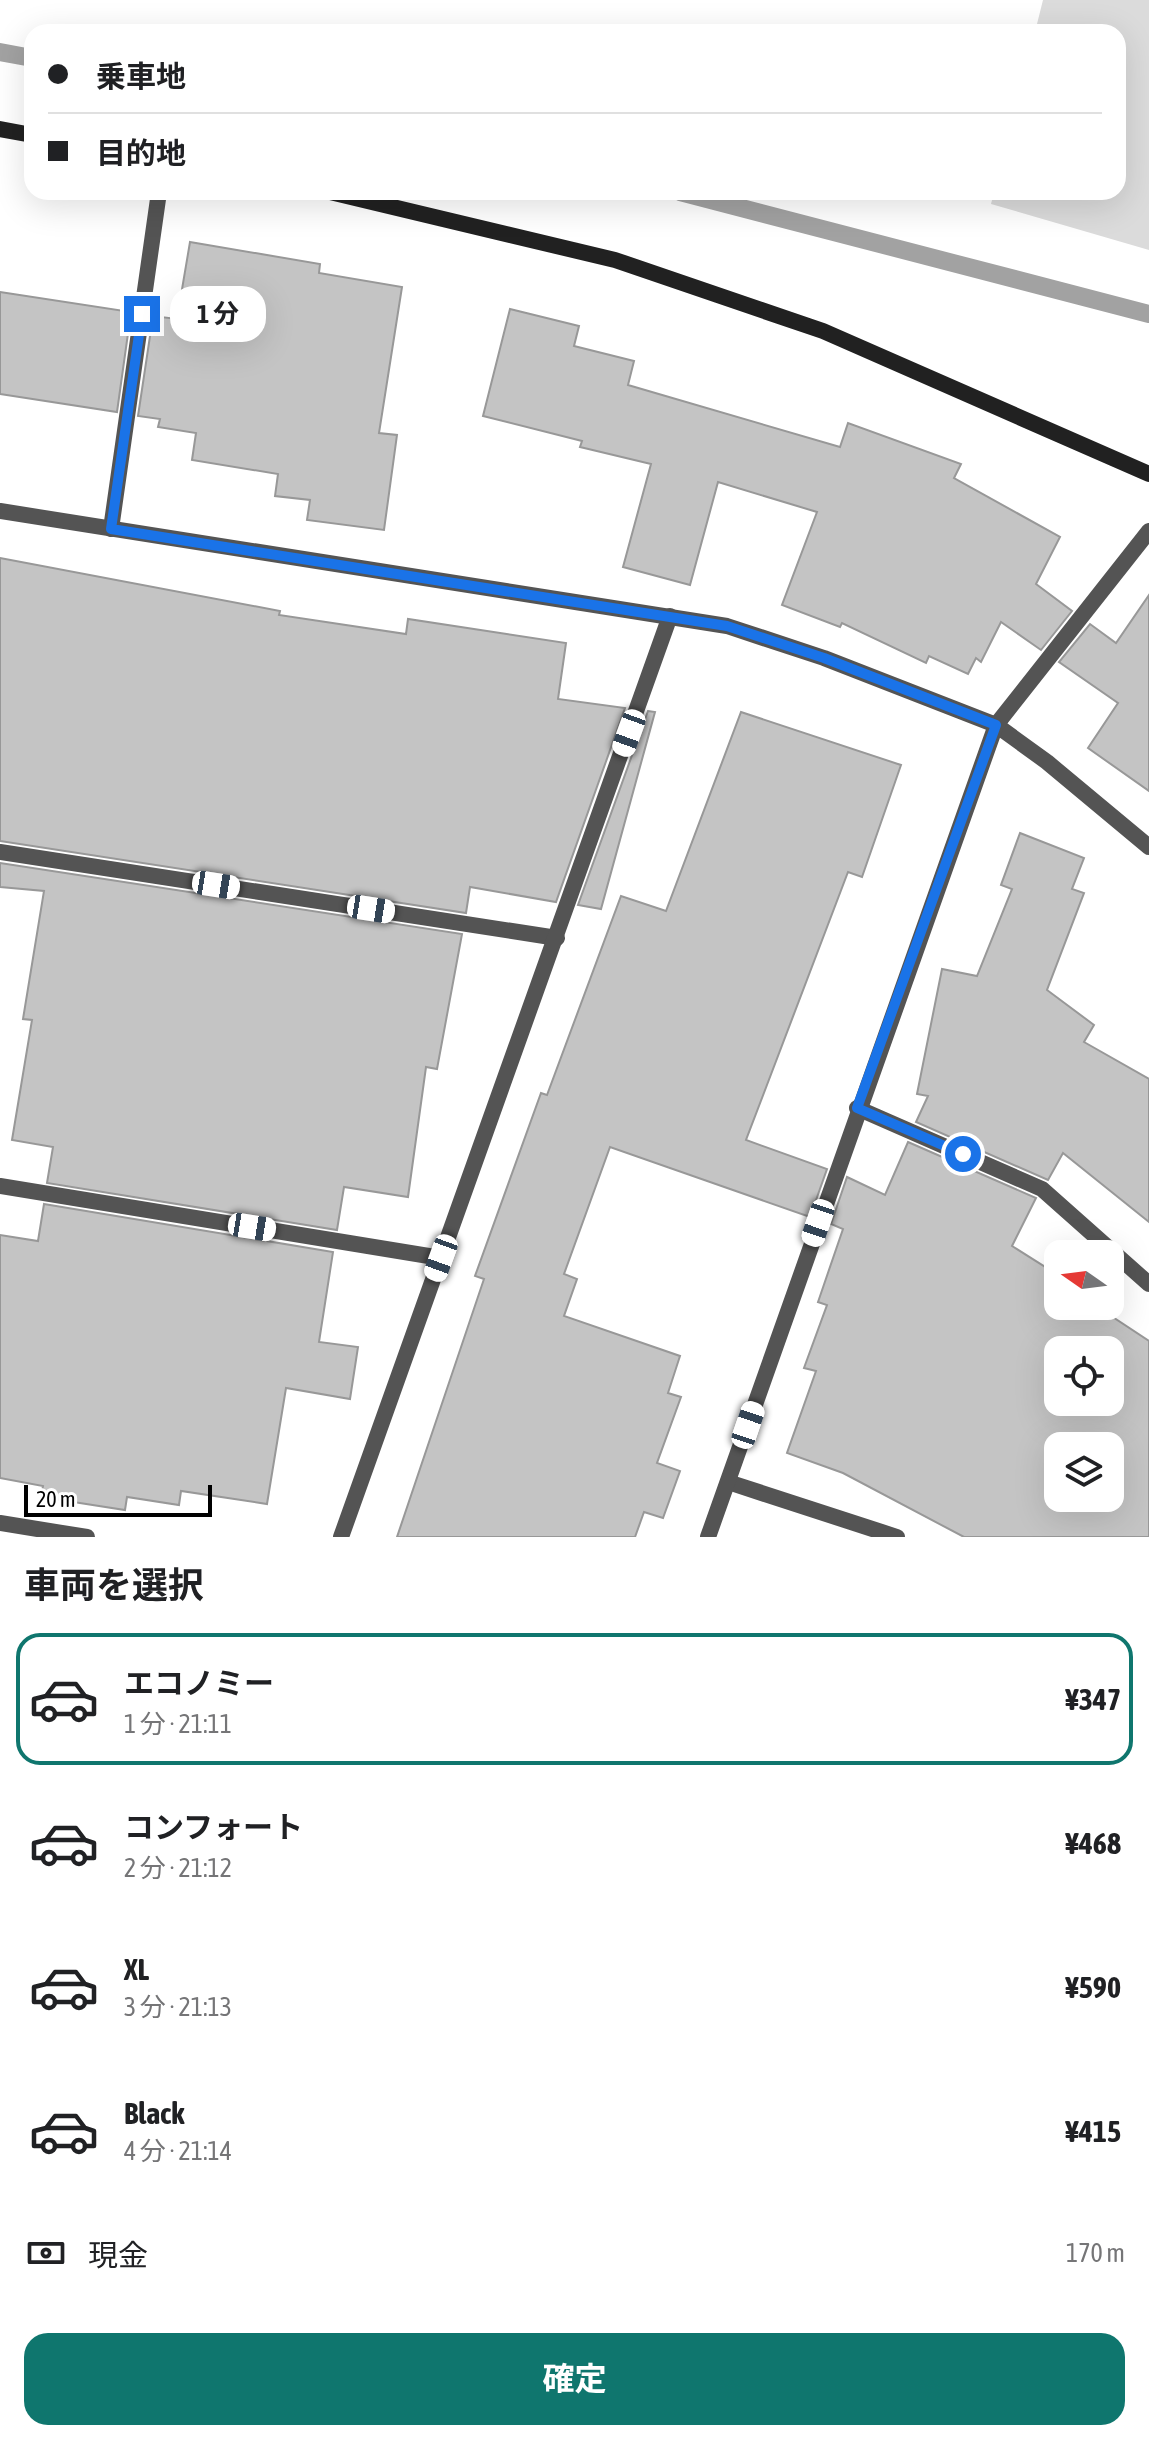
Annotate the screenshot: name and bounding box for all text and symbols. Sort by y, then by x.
text: 乗車地 [96,59,186,93]
text: 目的地 [96,136,186,170]
callout: 1 分 [170,286,266,342]
route end [124,296,160,332]
text: 1 分 [197,299,239,329]
car [610,706,648,760]
car [190,869,242,901]
car [345,893,397,925]
route start [945,1136,981,1172]
car [799,1196,837,1250]
car [226,1211,278,1243]
car [422,1231,460,1285]
north arrow [1044,1240,1124,1320]
map controls [1044,1240,1124,1512]
button: locate [1044,1336,1124,1416]
car [729,1398,767,1452]
button: layers [1044,1432,1124,1512]
scale bar [24,1481,212,1517]
text: 20 m [36,1486,76,1512]
text: 車両を選択 [24,1564,204,1606]
icon: car [28,1663,100,1735]
text: エコノミー [124,1666,274,1700]
text: ¥347 [1065,1682,1121,1716]
text: 1 分 · 21:11 [124,1709,232,1739]
icon: car [28,1807,100,1879]
text: コンフォート [124,1810,303,1844]
text: ¥468 [1065,1826,1121,1860]
text: 2 分 · 21:12 [124,1853,232,1883]
icon: car [28,1951,100,2023]
text: XL [124,1952,149,1986]
text: ¥590 [1065,1970,1121,2004]
text: 3 分 · 21:13 [124,1992,232,2022]
icon: car [28,2095,100,2167]
text: Black [124,2096,184,2130]
text: ¥415 [1065,2114,1121,2148]
text: 4 分 · 21:14 [124,2136,232,2166]
icon: cash [24,2231,68,2275]
text: 現金 [88,2238,148,2272]
text: 170 m [1066,2238,1125,2268]
button: 確定 [24,2333,1125,2425]

